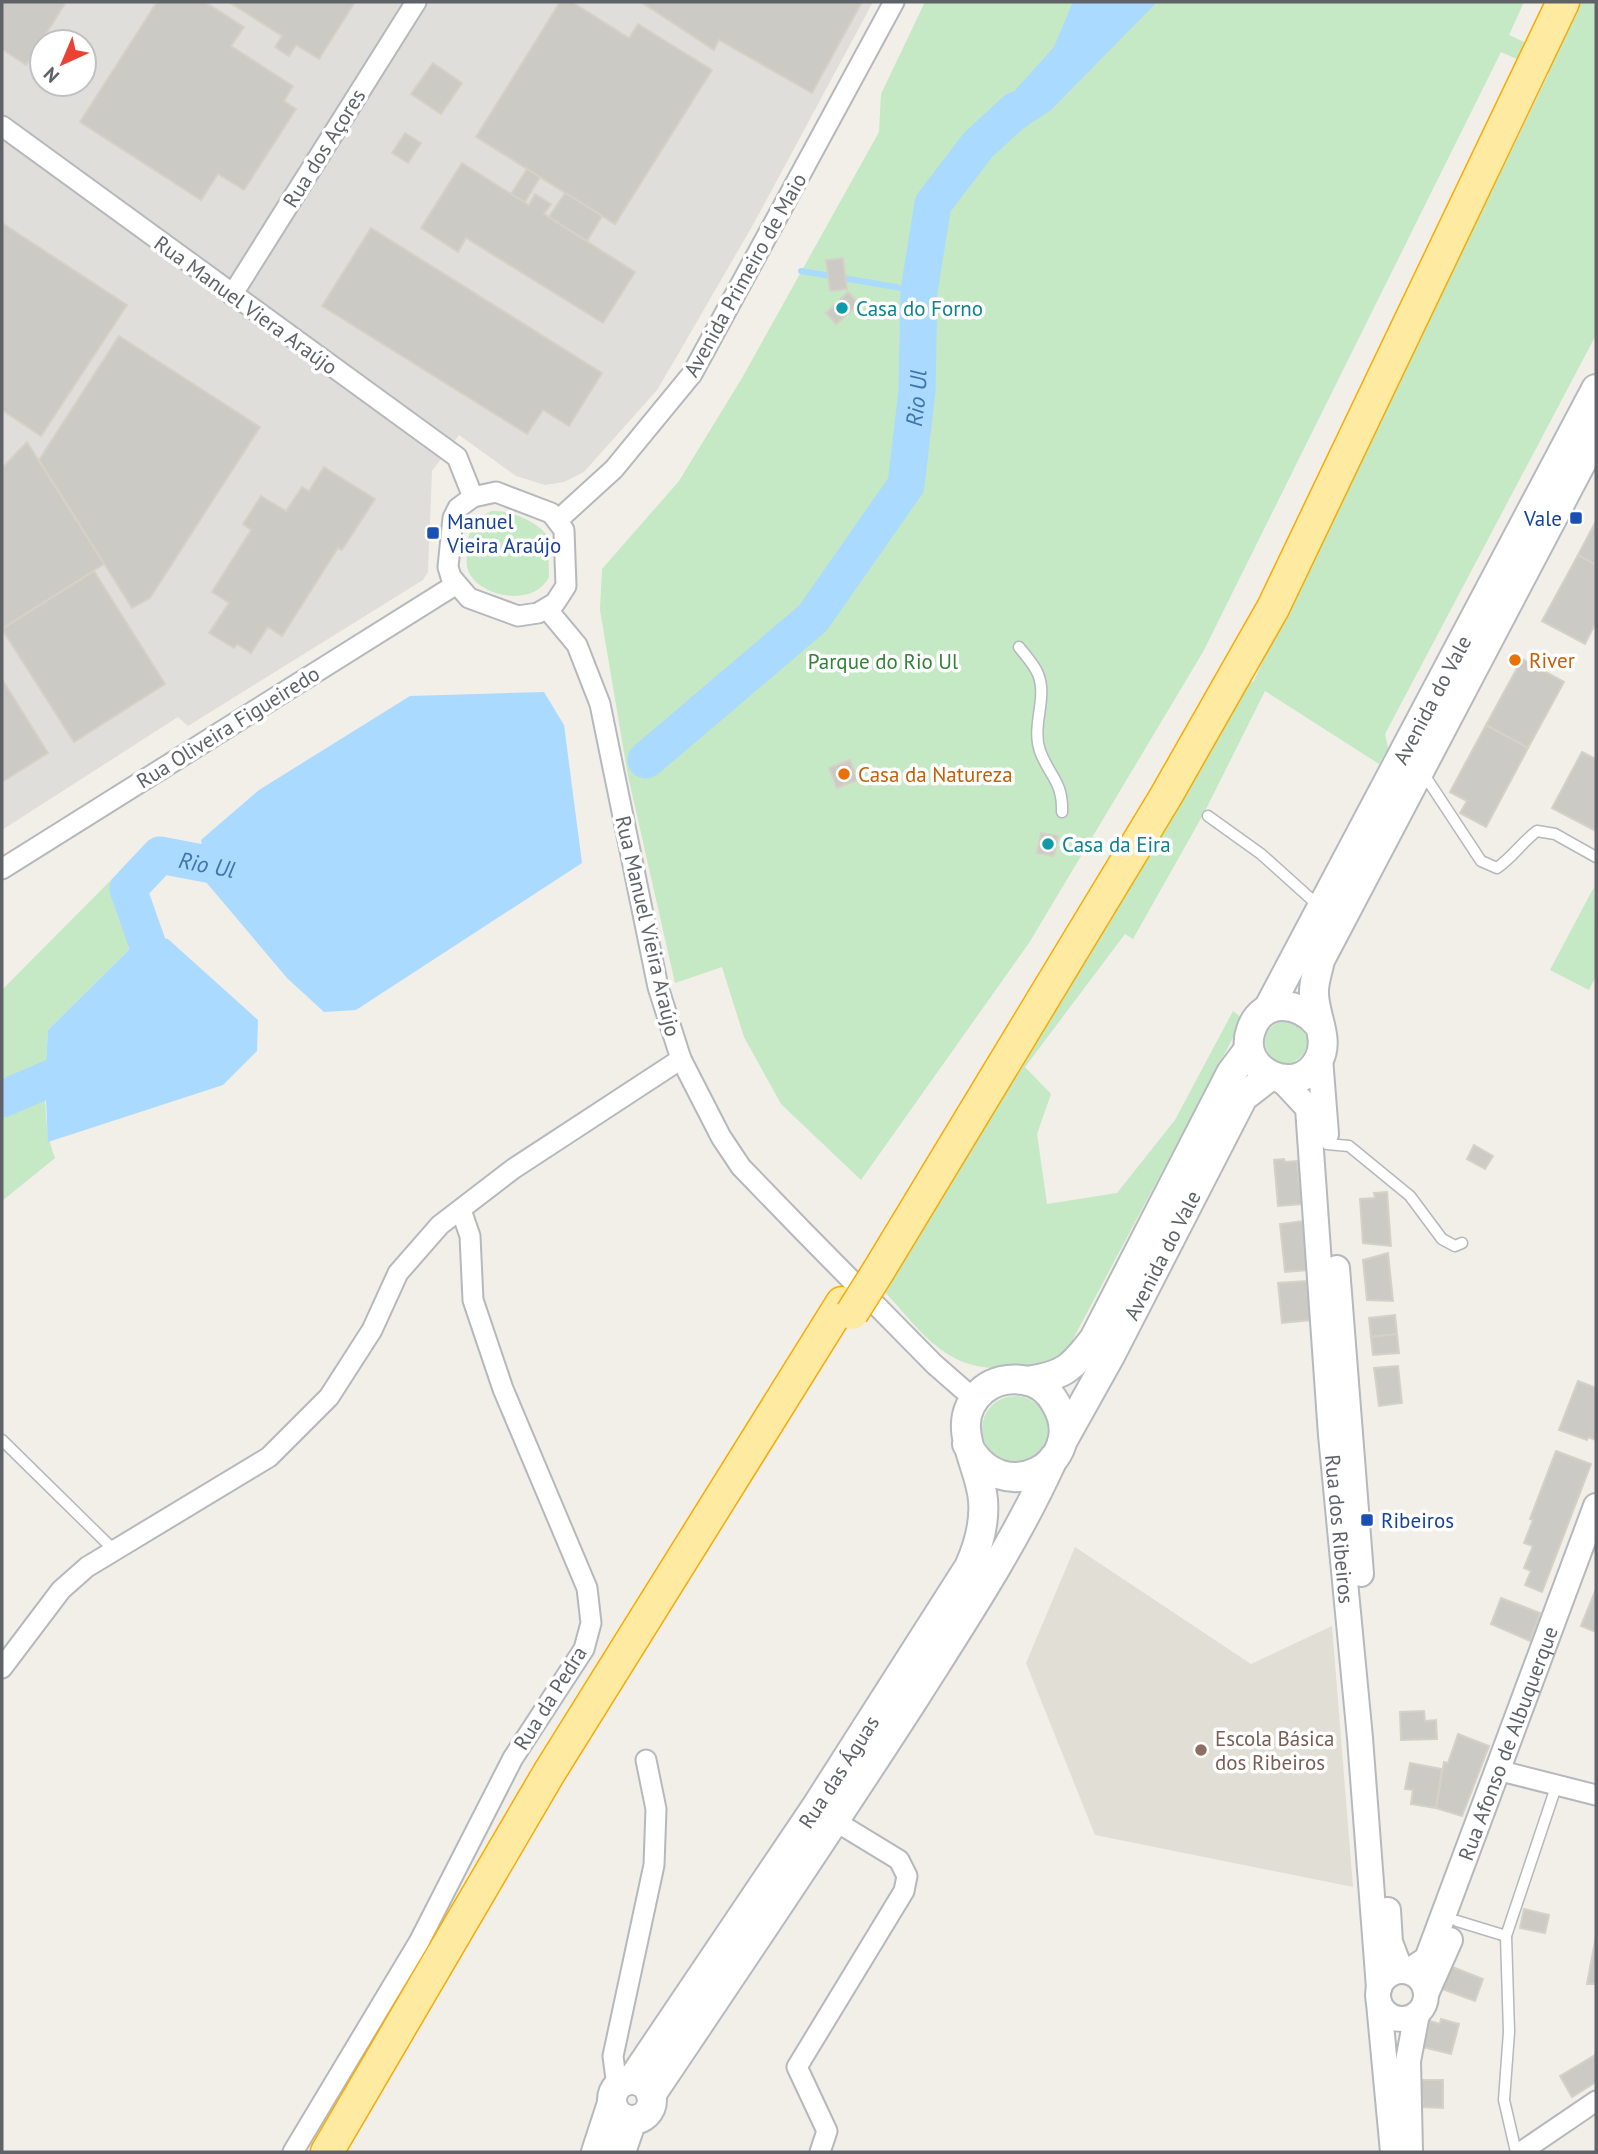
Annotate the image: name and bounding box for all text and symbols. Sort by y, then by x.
north arrow [28,28,98,98]
text: N [38,62,64,88]
street label: Rua dos Açores [277,84,371,212]
street label: Avenida Primeiro de Maio [678,168,812,382]
street label: Rua Manuel Viera Araújo [149,229,343,381]
place label: Casa do Forno [856,295,983,322]
marker: Casa do Forno [834,300,850,316]
water label: Rio Ul [898,369,932,428]
place label: Vale [1523,505,1562,532]
place label: Manuel Vieira Araújo [446,508,561,559]
marker: Vale [1568,510,1584,526]
marker: Manuel Vieira Araújo [425,525,441,541]
street label: Avenida do Vale [1386,630,1477,769]
place label: River [1529,647,1575,674]
park label: Parque do Rio Ul [808,648,958,675]
marker: River [1507,652,1523,668]
street label: Rua Oliveira Figueiredo [131,660,325,794]
place label: Casa da Natureza [858,761,1013,788]
marker: Casa da Natureza [836,766,852,782]
street label: Rua Manuel Vieira Araújo [609,813,687,1039]
place label: Casa da Eira [1062,831,1171,858]
marker: Casa da Eira [1040,836,1056,852]
water label: Rio Ul [176,844,238,884]
street label: Avenida do Vale [1117,1186,1206,1324]
street label: Rua dos Ribeiros [1319,1453,1361,1605]
place label: Ribeiros [1381,1507,1454,1534]
marker: Ribeiros [1359,1512,1375,1528]
street label: Rua Afonso de Albuquerque [1452,1622,1564,1864]
street label: Rua da Pedra [507,1641,593,1755]
street label: Rua das Águas [792,1710,885,1833]
place label: Escola Básica dos Ribeiros [1215,1725,1335,1776]
marker: Escola Básica dos Ribeiros [1193,1742,1209,1758]

